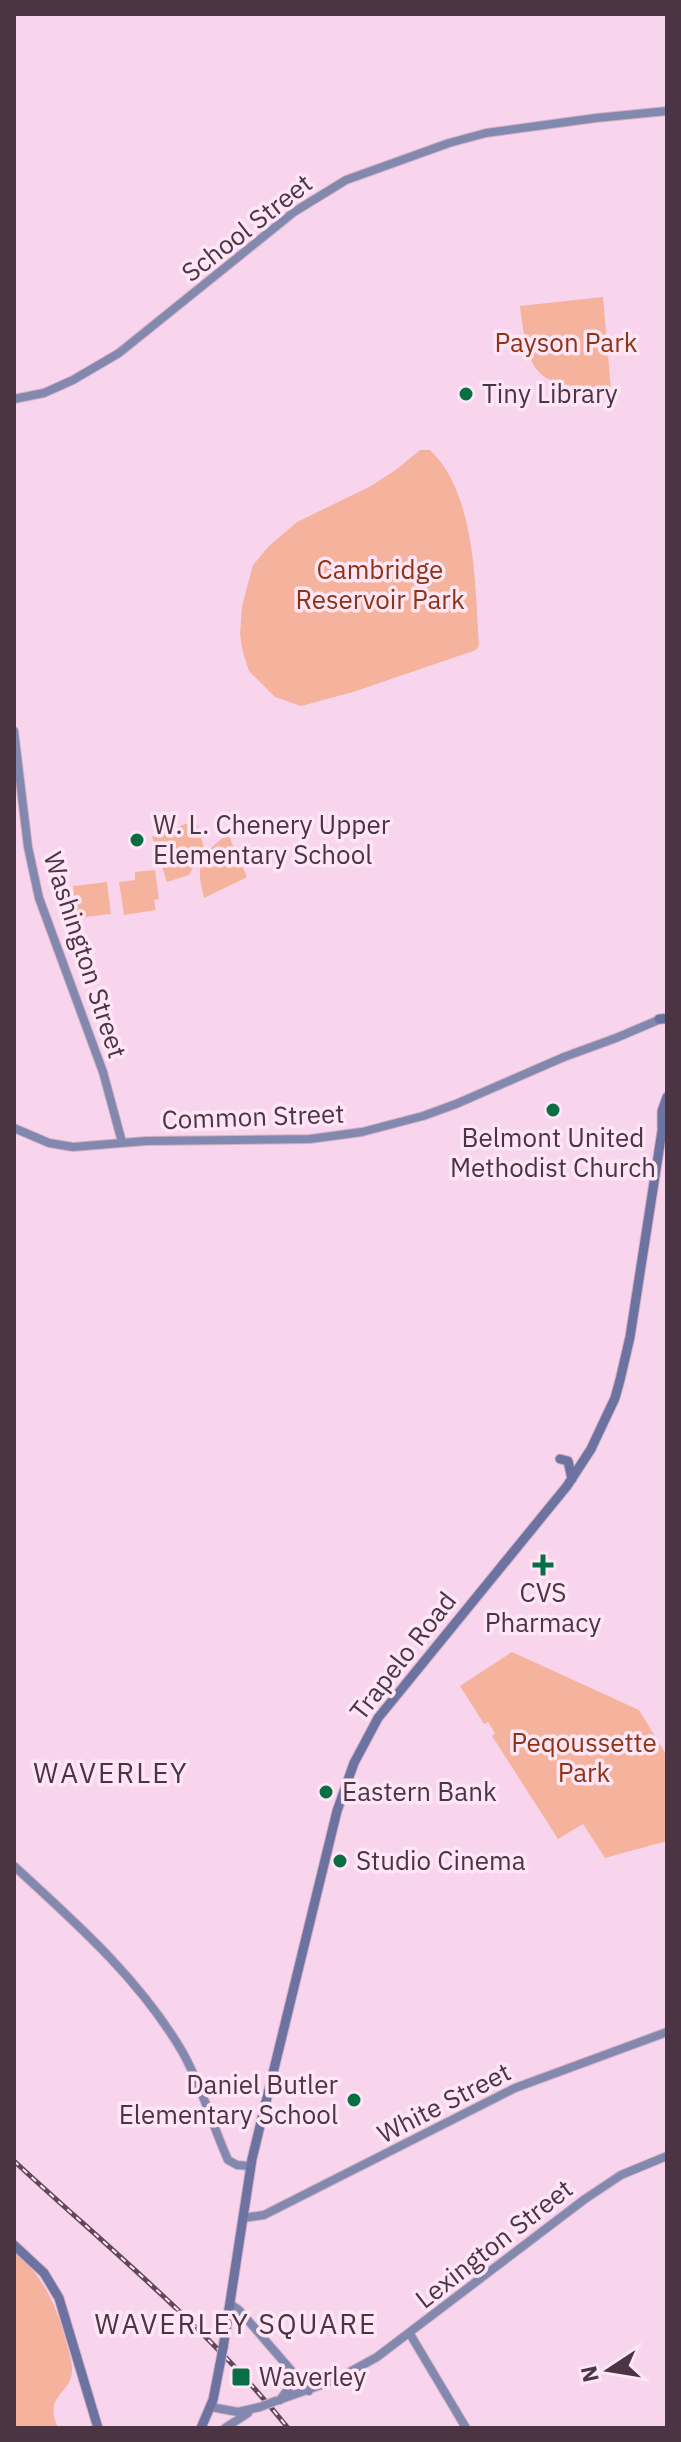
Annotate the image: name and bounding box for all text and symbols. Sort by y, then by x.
street label: School Street [174,166,319,289]
park label: Payson Park [495,325,638,359]
place label: Tiny Library [482,376,618,410]
marker: Tiny Library [457,385,475,403]
park label: Cambridge Reservoir Park [295,552,465,616]
place label: W. L. Chenery Upper Elementary School [153,807,391,871]
marker: W. L. Chenery Upper Elementary School [128,831,146,849]
street label: Washington Street [37,847,135,1062]
street label: Common Street [161,1096,345,1136]
marker: Belmont United Methodist Church [544,1101,562,1119]
place label: Belmont United Methodist Church [450,1120,656,1184]
marker: CVS Pharmacy [534,1556,552,1574]
place label: CVS Pharmacy [485,1575,601,1639]
street label: Trapelo Road [341,1584,463,1726]
park label: Peqoussette Park [511,1725,657,1789]
district label: WAVERLEY [33,1754,189,1791]
place label: Eastern Bank [342,1774,497,1808]
marker: Eastern Bank [317,1783,335,1801]
place label: Studio Cinema [356,1843,526,1877]
marker: Studio Cinema [331,1852,349,1870]
street label: White Street [371,2054,516,2150]
place label: Daniel Butler Elementary School [119,2067,338,2131]
marker: Daniel Butler Elementary School [345,2091,363,2109]
street label: Lexington Street [408,2171,579,2315]
district label: WAVERLEY SQUARE [95,2305,377,2342]
north arrow [569,2330,649,2410]
place label: Waverley [259,2359,366,2393]
text: N [573,2363,605,2385]
marker: Waverley [230,2366,252,2388]

